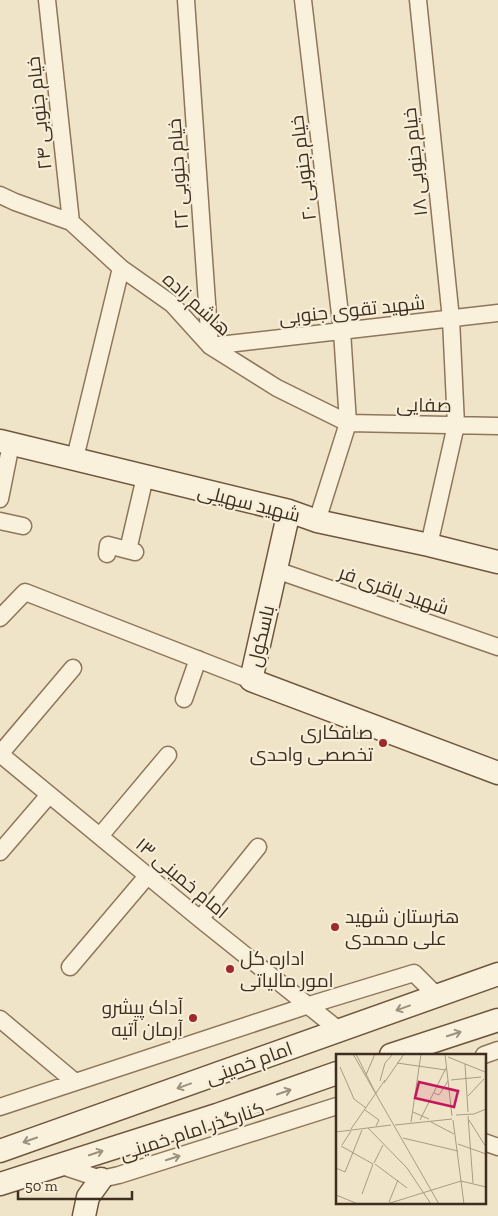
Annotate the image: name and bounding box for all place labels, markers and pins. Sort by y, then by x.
place label: صافکاری تخصصی واحدی [250,721,373,766]
marker: صافکاری تخصصی واحدی [377,737,389,749]
place label: هنرستان شهید علی محمدی [345,905,459,950]
marker: هنرستان شهید علی محمدی [329,921,341,933]
place label: اداره کل امور مالیاتی [240,947,334,992]
marker: اداره کل امور مالیاتی [224,963,236,975]
place label: آداک پیشرو آرمان آتیه [102,996,183,1041]
marker: آداک پیشرو آرمان آتیه [187,1012,199,1024]

